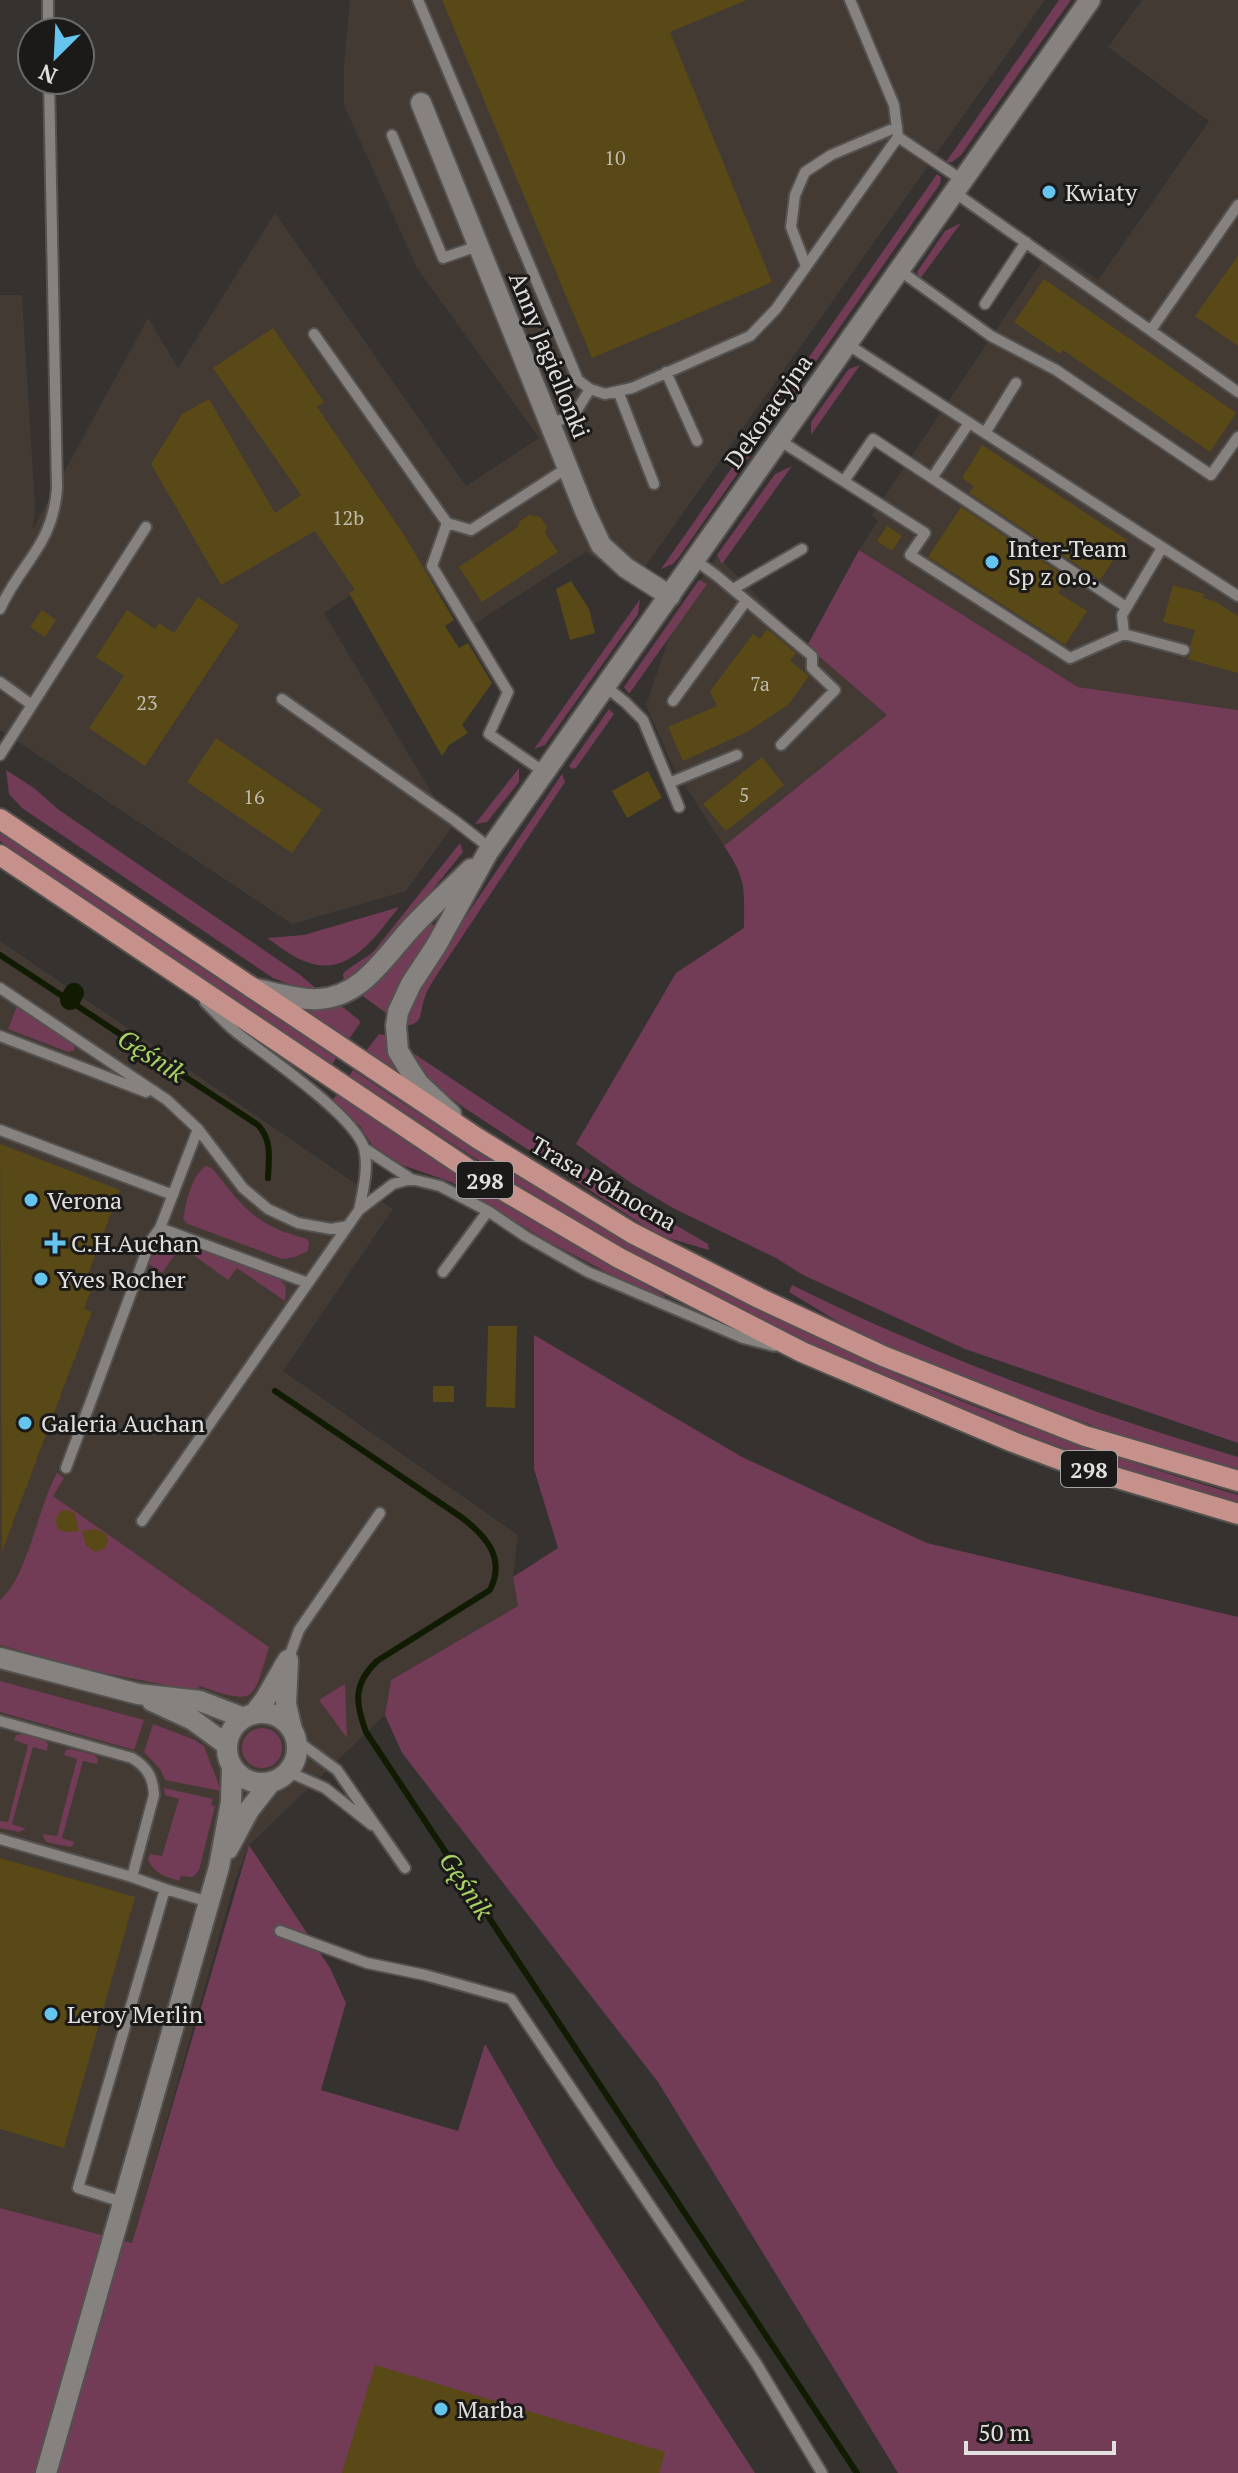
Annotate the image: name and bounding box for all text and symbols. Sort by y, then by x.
north arrow [16,16,96,96]
text: N [34,58,61,91]
house number: 10 [604,144,626,171]
place label: Kwiaty [1065,176,1138,208]
marker: Kwiaty [1040,183,1058,201]
street label: Anny Jagiellonki [502,267,598,443]
street label: Dekoracyjna [717,348,819,474]
house number: 12b [332,504,364,531]
place label: Inter-Team Sp z o.o. [1008,532,1127,592]
marker: Inter-Team Sp z o.o. [983,553,1001,571]
house number: 7a [750,670,770,697]
house number: 23 [136,689,158,716]
house number: 5 [739,781,749,808]
house number: 16 [243,783,265,810]
water label: Gęśnik [112,1020,193,1090]
street label: Trasa Północna [525,1128,683,1238]
road number: 298 [457,1162,513,1198]
place label: Verona [47,1184,122,1216]
marker: Verona [22,1191,40,1209]
place label: C.H.Auchan [71,1227,199,1259]
marker: C.H.Auchan [46,1234,64,1252]
place label: Yves Rocher [57,1263,187,1295]
marker: Yves Rocher [32,1270,50,1288]
place label: Galeria Auchan [41,1407,205,1439]
marker: Galeria Auchan [16,1414,34,1432]
road number: 298 [1061,1451,1117,1487]
water label: Gęśnik [432,1845,502,1926]
place label: Leroy Merlin [67,1998,203,2030]
marker: Leroy Merlin [42,2005,60,2023]
place label: Marba [457,2393,524,2425]
marker: Marba [432,2400,450,2418]
scale bar [966,2405,1114,2455]
text: 50 m [978,2416,1030,2448]

